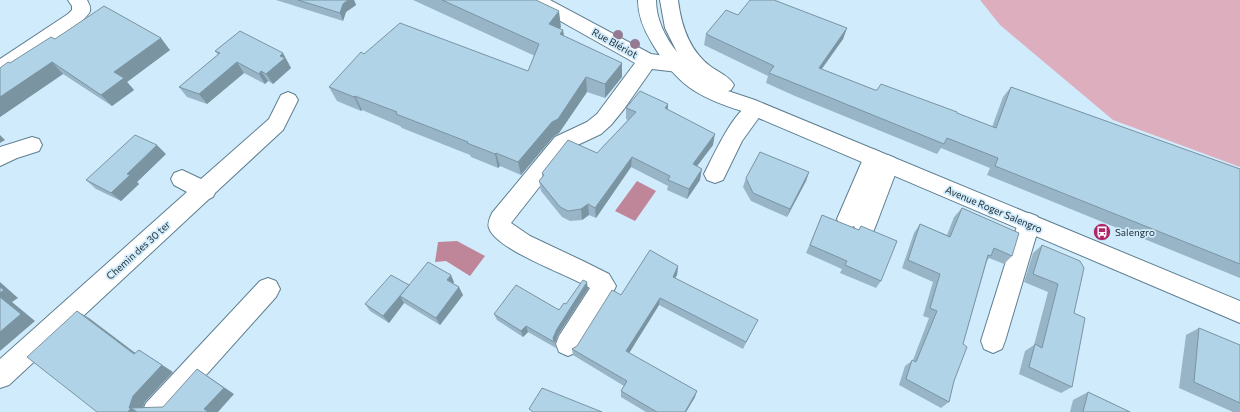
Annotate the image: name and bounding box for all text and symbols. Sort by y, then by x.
street label: Rue Blériot [590,26,640,60]
street label: Avenue Roger Salengro [944,183,1044,235]
street label: Chemin des 30 ter [104,218,172,282]
bus stop icon: Salengro [1092,222,1112,242]
place label: Salengro [1115,226,1155,238]

